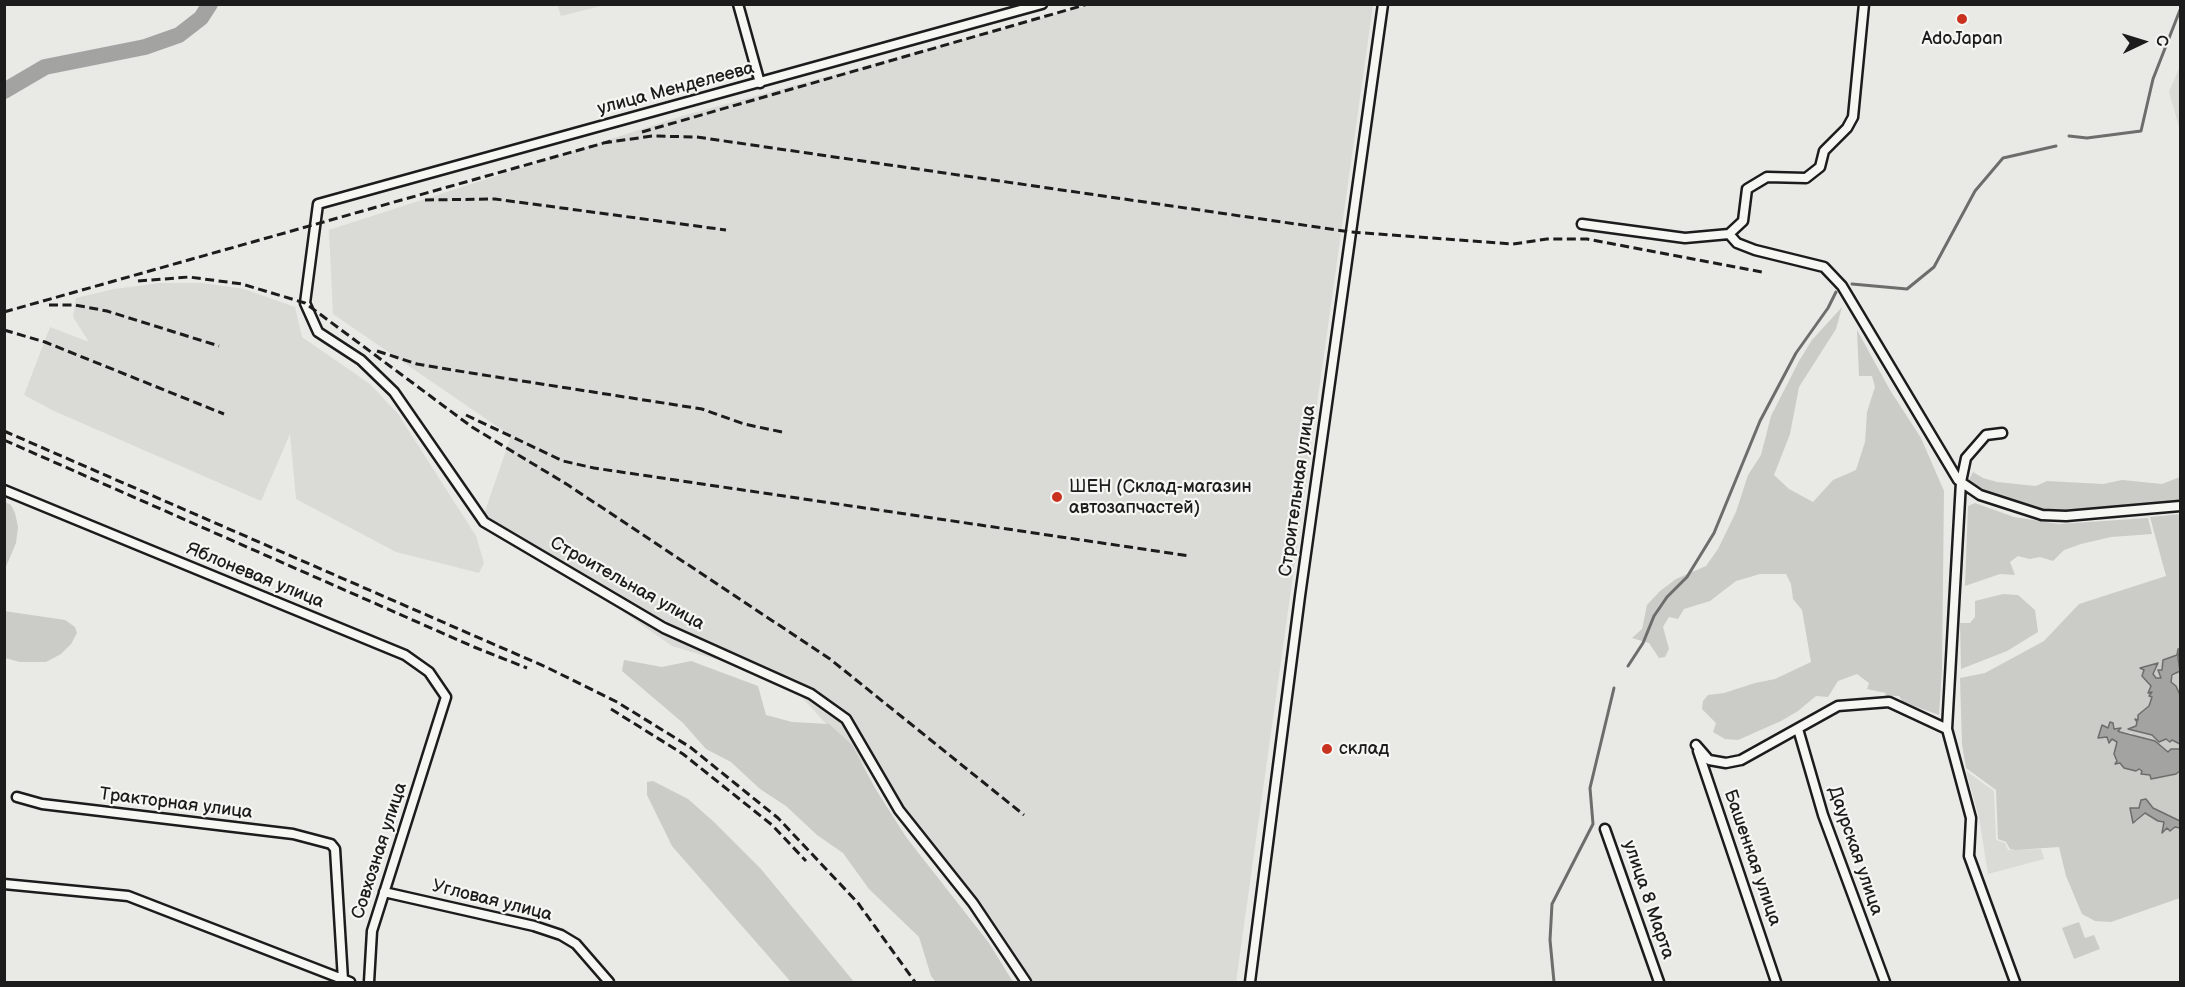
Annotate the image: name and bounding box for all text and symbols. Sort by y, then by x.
marker: AdoJapan [1955,12,1969,26]
north arrow [2113,12,2173,72]
place label: AdoJapan [1921,28,2003,50]
text: С [2152,34,2171,47]
street label: улица Менделеева [595,58,757,120]
street label: Строительная улица [1275,404,1321,578]
place label: ШЕН (Склад-магазин автозапчастей) [1069,476,1252,518]
marker: ШЕН (Склад-магазин автозапчастей) [1050,490,1064,504]
street label: Строительная улица [546,533,708,635]
street label: Яблоневая улица [183,538,327,614]
place label: склад [1339,738,1389,760]
marker: склад [1320,742,1334,756]
street label: Совхозная улица [348,780,412,922]
street label: Тракторная улица [98,784,254,824]
street label: Даурская улица [1823,784,1887,918]
street label: Башенная улица [1719,787,1785,929]
street label: улица 8 Марта [1618,838,1678,962]
street label: Угловая улица [430,876,554,926]

